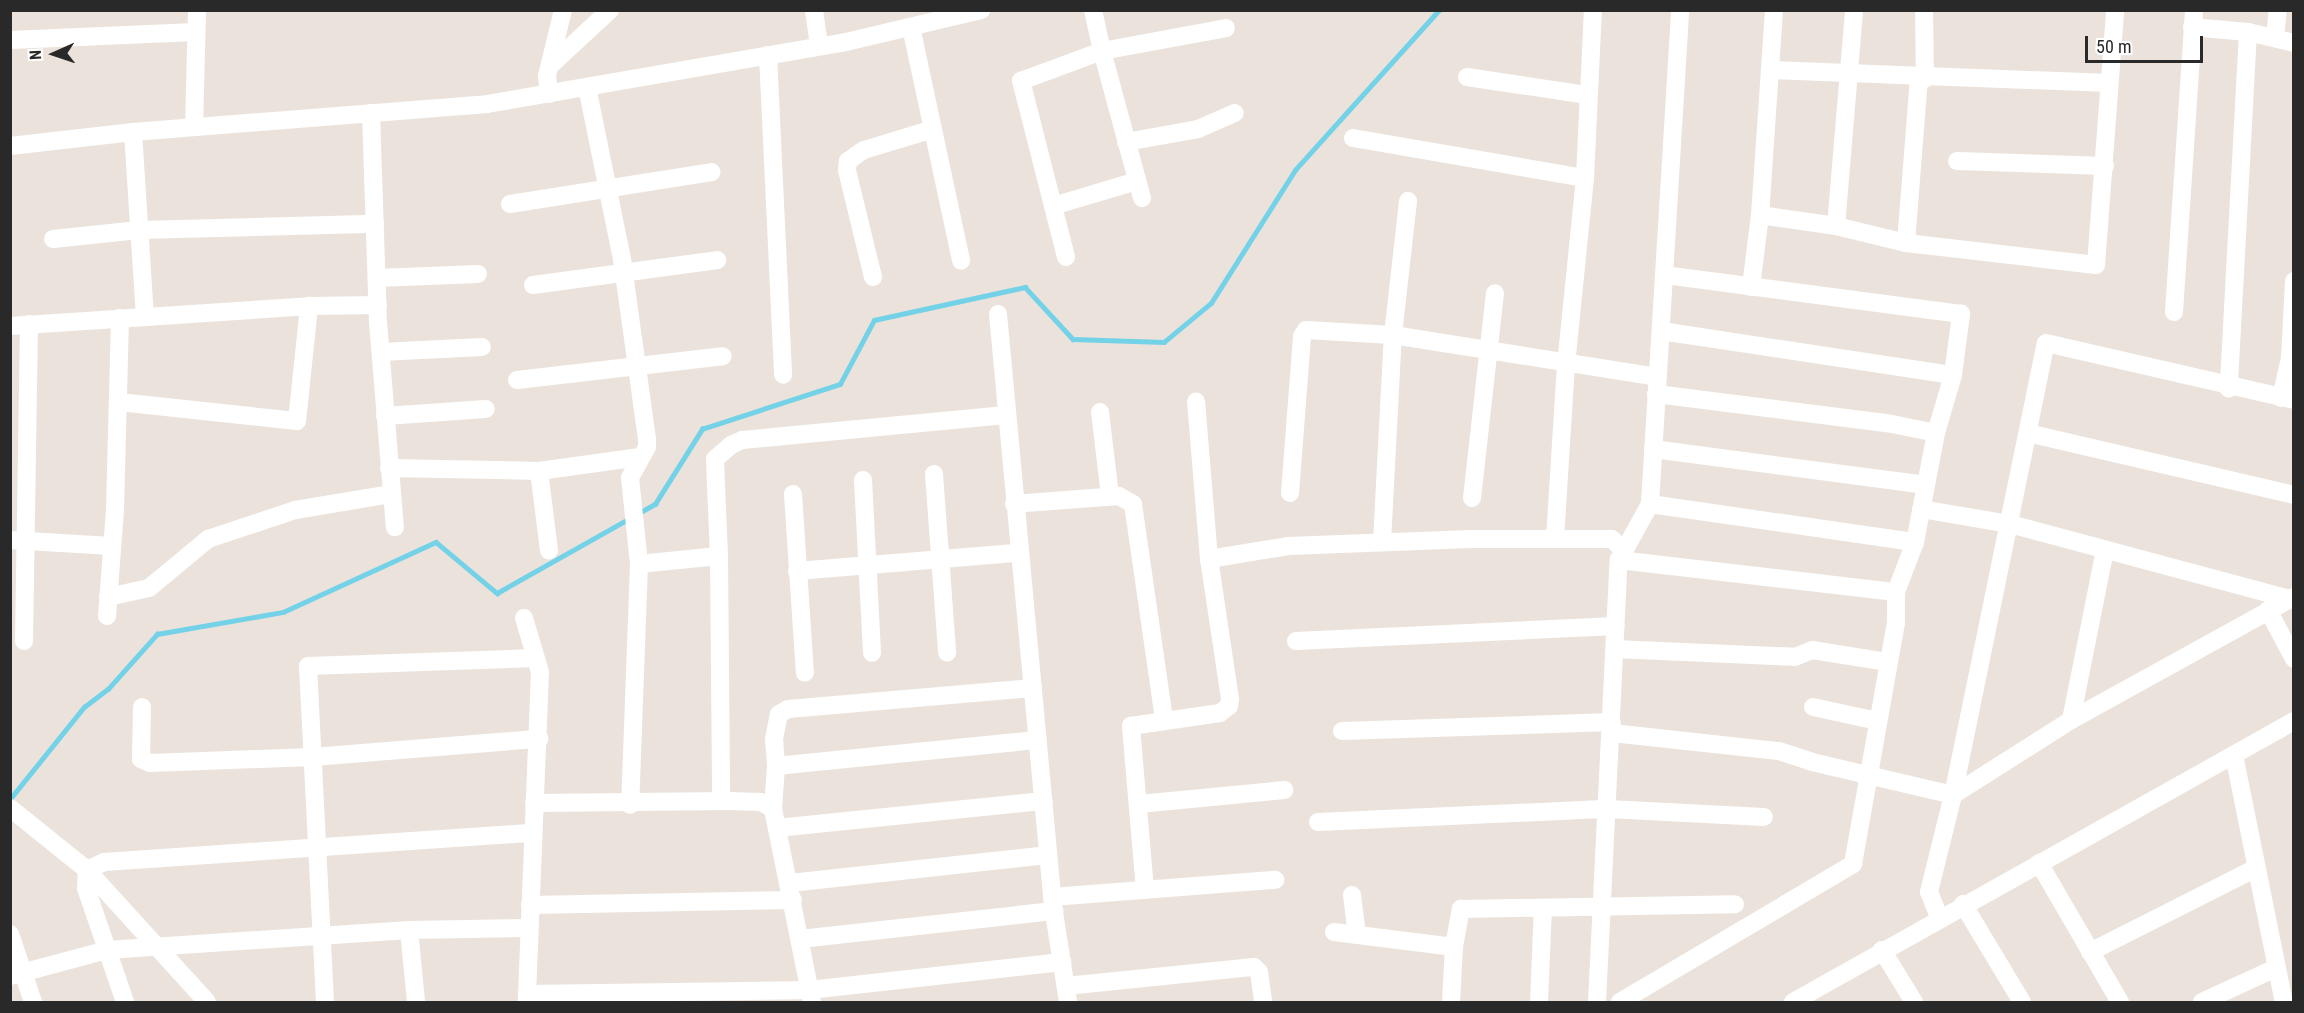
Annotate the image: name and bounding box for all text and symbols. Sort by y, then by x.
north arrow [24,24,84,84]
scale bar [2088,24,2206,62]
text: 50 m [2096,36,2131,57]
text: N [26,50,45,60]

